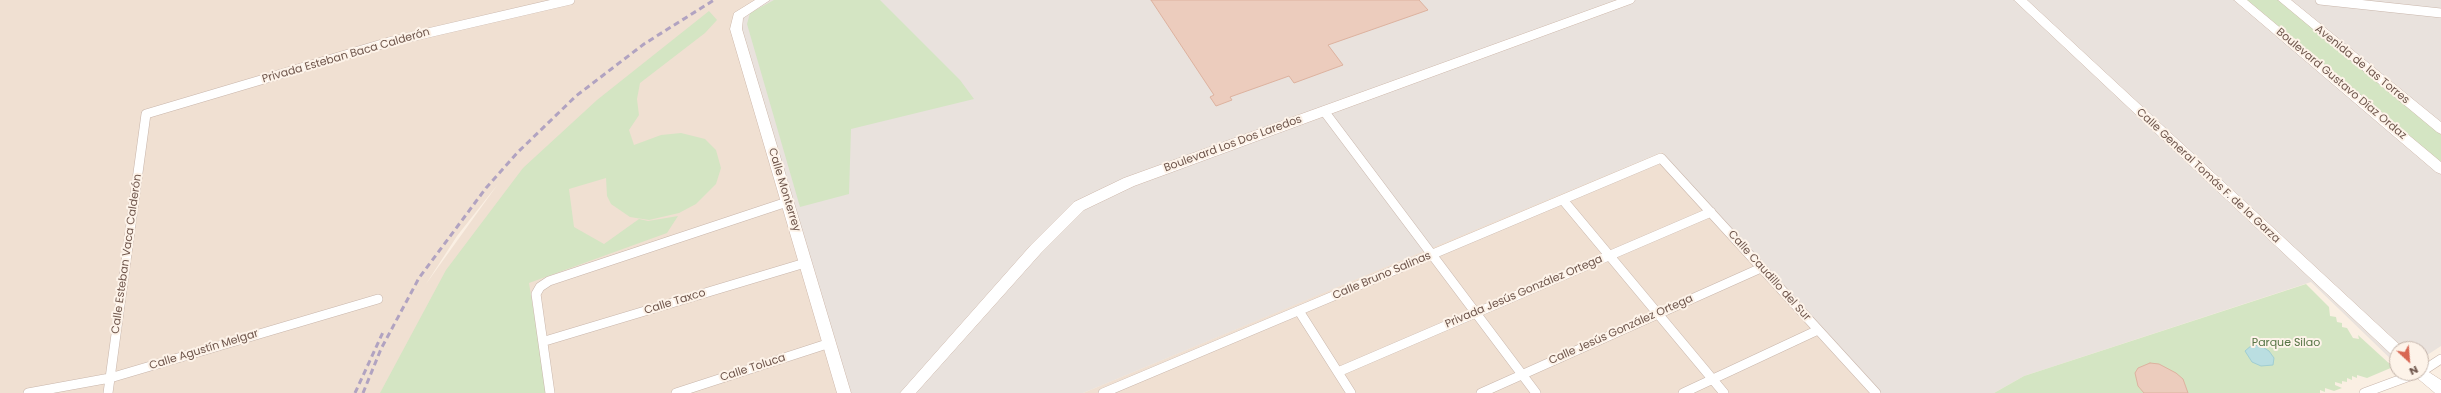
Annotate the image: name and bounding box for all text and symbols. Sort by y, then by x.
street label: Avenida de las Torres [2312,23,2412,107]
street label: Privada Esteban Baca Calderón [261,26,431,86]
street label: Boulevard Gustavo Díaz Ordaz [2273,26,2409,142]
street label: Calle General Tomás F. de la Garza [2133,106,2283,246]
street label: Boulevard Los Dos Laredos [1162,113,1304,175]
street label: Calle Monterrey [765,147,803,233]
street label: Calle Esteban Vaca Calderón [109,173,145,335]
street label: Calle Caudillo del Sur [1725,228,1813,324]
street label: Calle Bruno Salinas [1331,249,1433,303]
street label: Privada Jesús González Ortega [1443,253,1605,331]
street label: Calle Taxco [643,286,707,318]
street label: Calle Jesús González Ortega [1547,292,1695,368]
street label: Calle Agustín Melgar [148,327,260,373]
park label: Parque Silao [2252,336,2320,350]
north arrow [2389,341,2429,381]
street label: Calle Toluca [719,351,787,385]
text: N [2407,362,2421,380]

